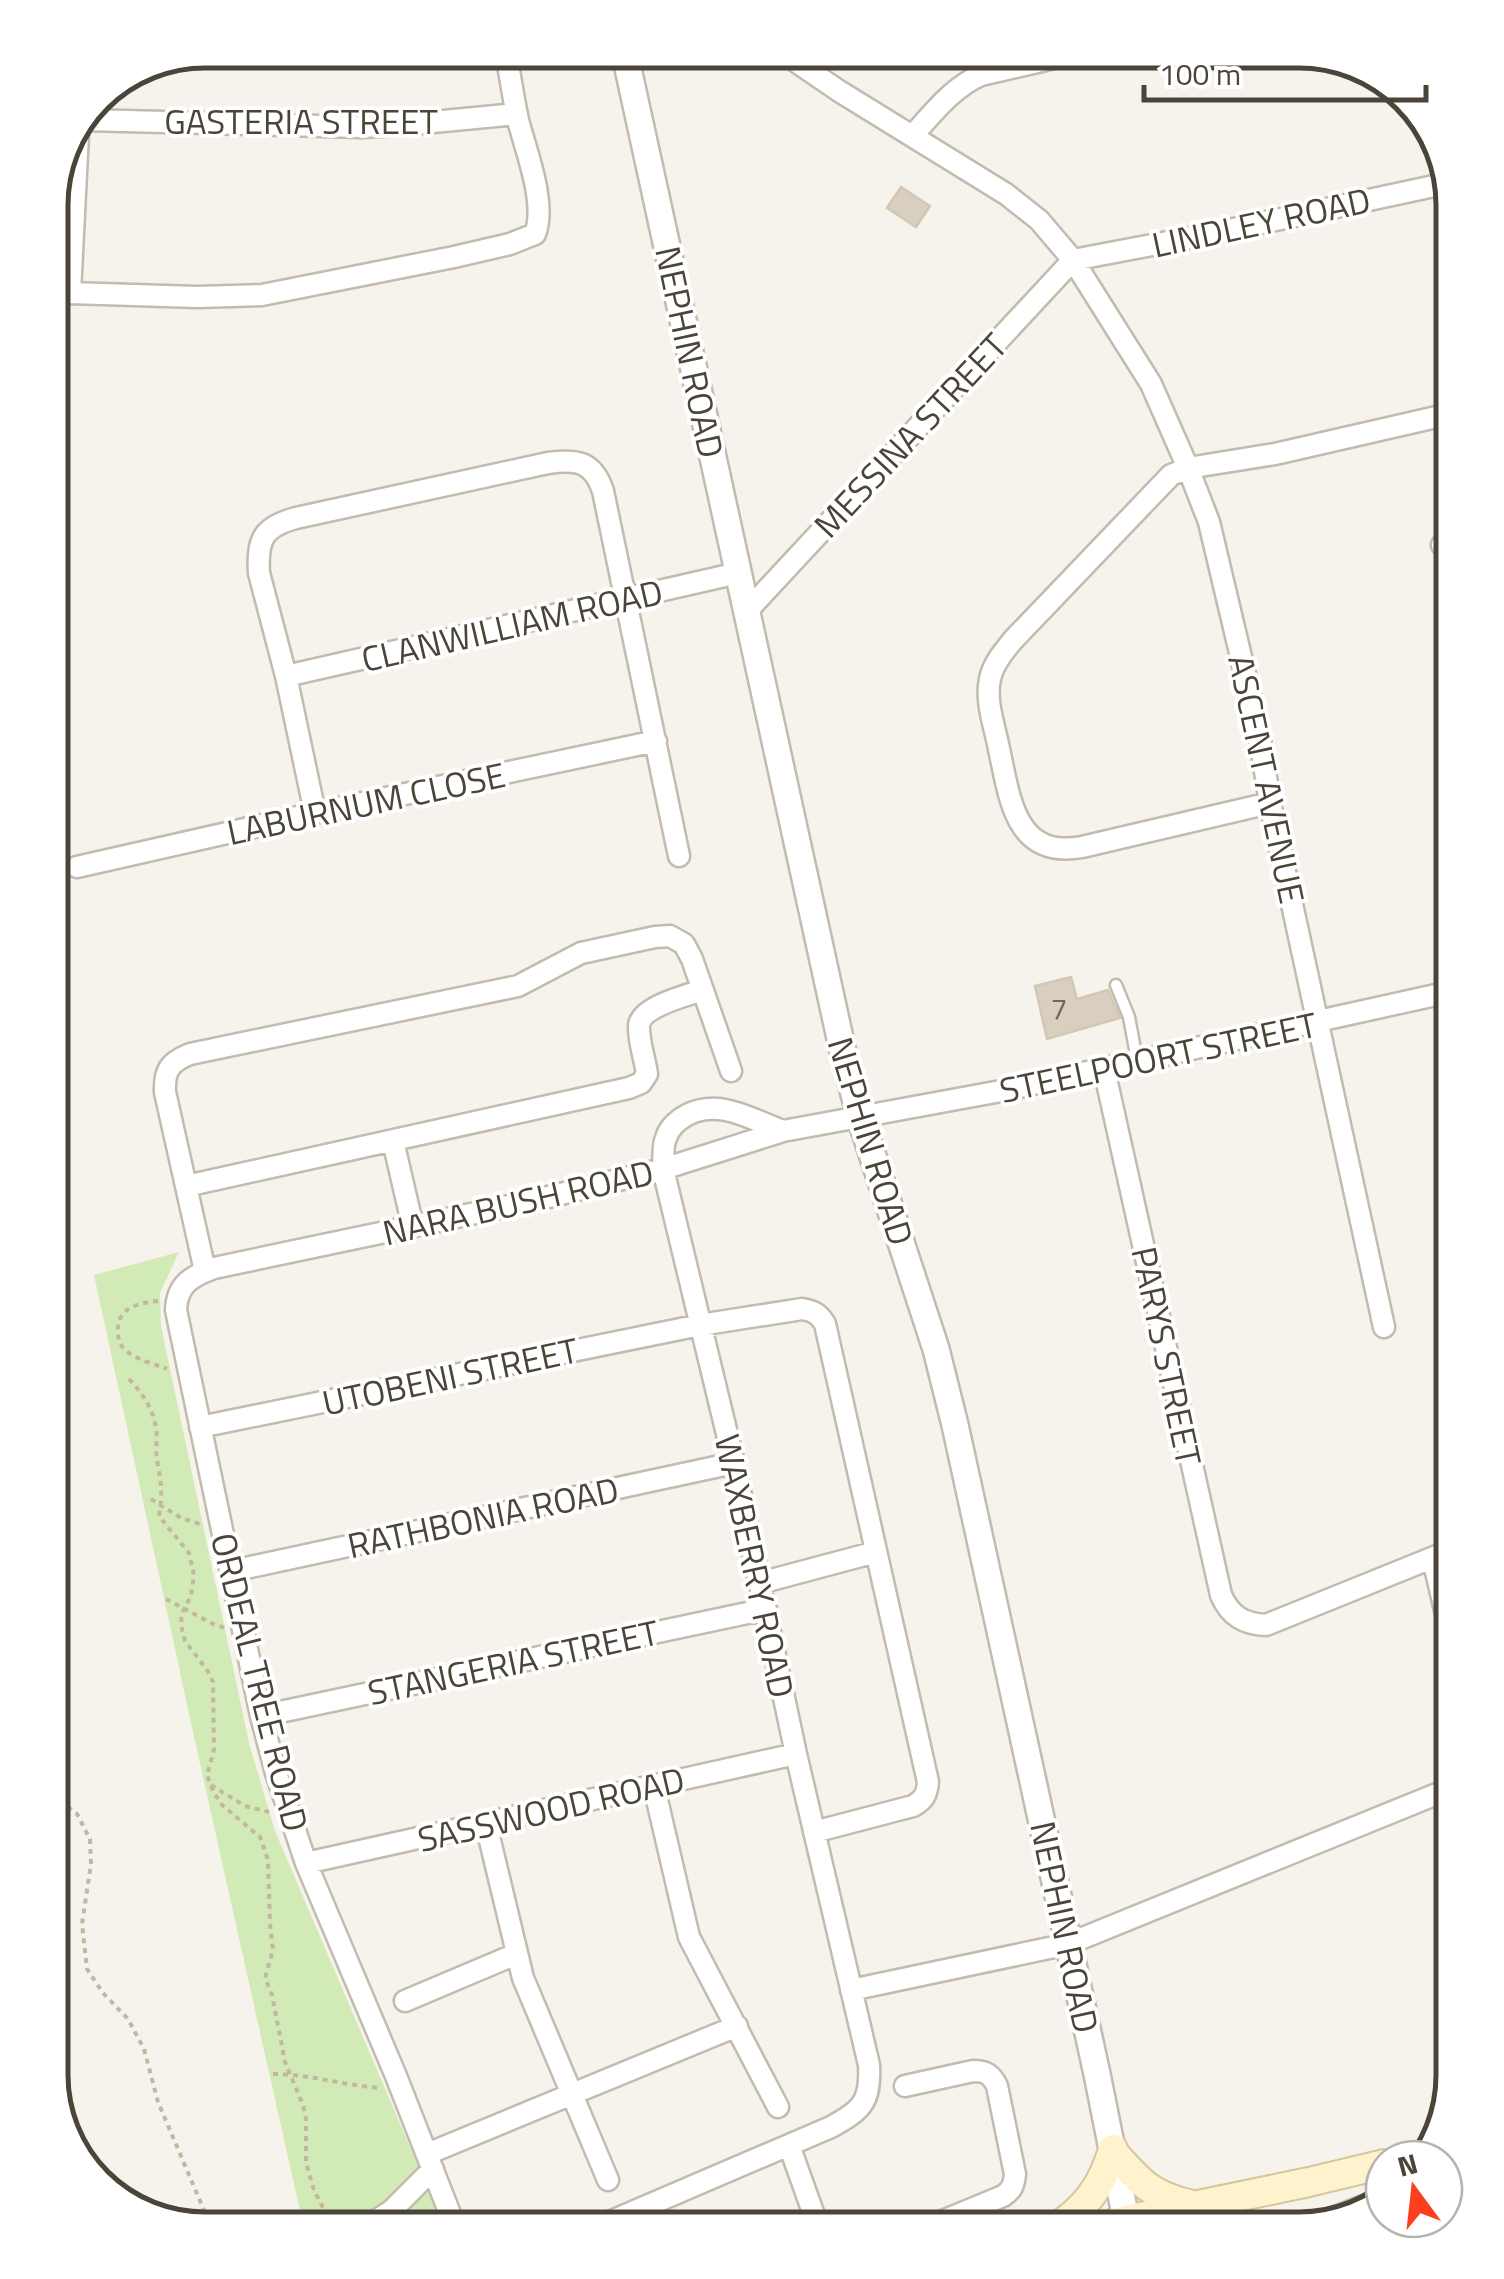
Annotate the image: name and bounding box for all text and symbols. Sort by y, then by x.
scale bar [1144,40,1426,102]
text: 100 m [1159,51,1241,97]
street label: GASTERIA STREET [164,94,438,148]
street label: LINDLEY ROAD [1147,173,1375,271]
street label: NEPHIN ROAD [641,241,739,463]
street label: MESSINA STREET [800,320,1020,550]
street label: CLANWILLIAM ROAD [356,564,668,686]
street label: ASCENT AVENUE [1214,650,1320,908]
street label: LABURNUM CLOSE [222,747,510,859]
house number: 7 [1051,985,1067,1031]
street label: STEELPOORT STREET [994,997,1322,1117]
street label: NEPHIN ROAD [814,1030,928,1252]
street label: NARA BUSH ROAD [377,1145,659,1259]
street label: PARYS STREET [1117,1242,1217,1470]
street label: UTOBENI STREET [317,1323,583,1429]
street label: WAXBERRY ROAD [701,1429,809,1703]
street label: RATHBONIA ROAD [343,1462,623,1572]
street label: ORDEAL TREE ROAD [197,1527,323,1837]
street label: STANGERIA STREET [363,1605,663,1719]
street label: SASSWOOD ROAD [412,1752,690,1866]
street label: NEPHIN ROAD [1016,1816,1114,2038]
north arrow [1364,2139,1464,2239]
text: N [1392,2141,1422,2188]

